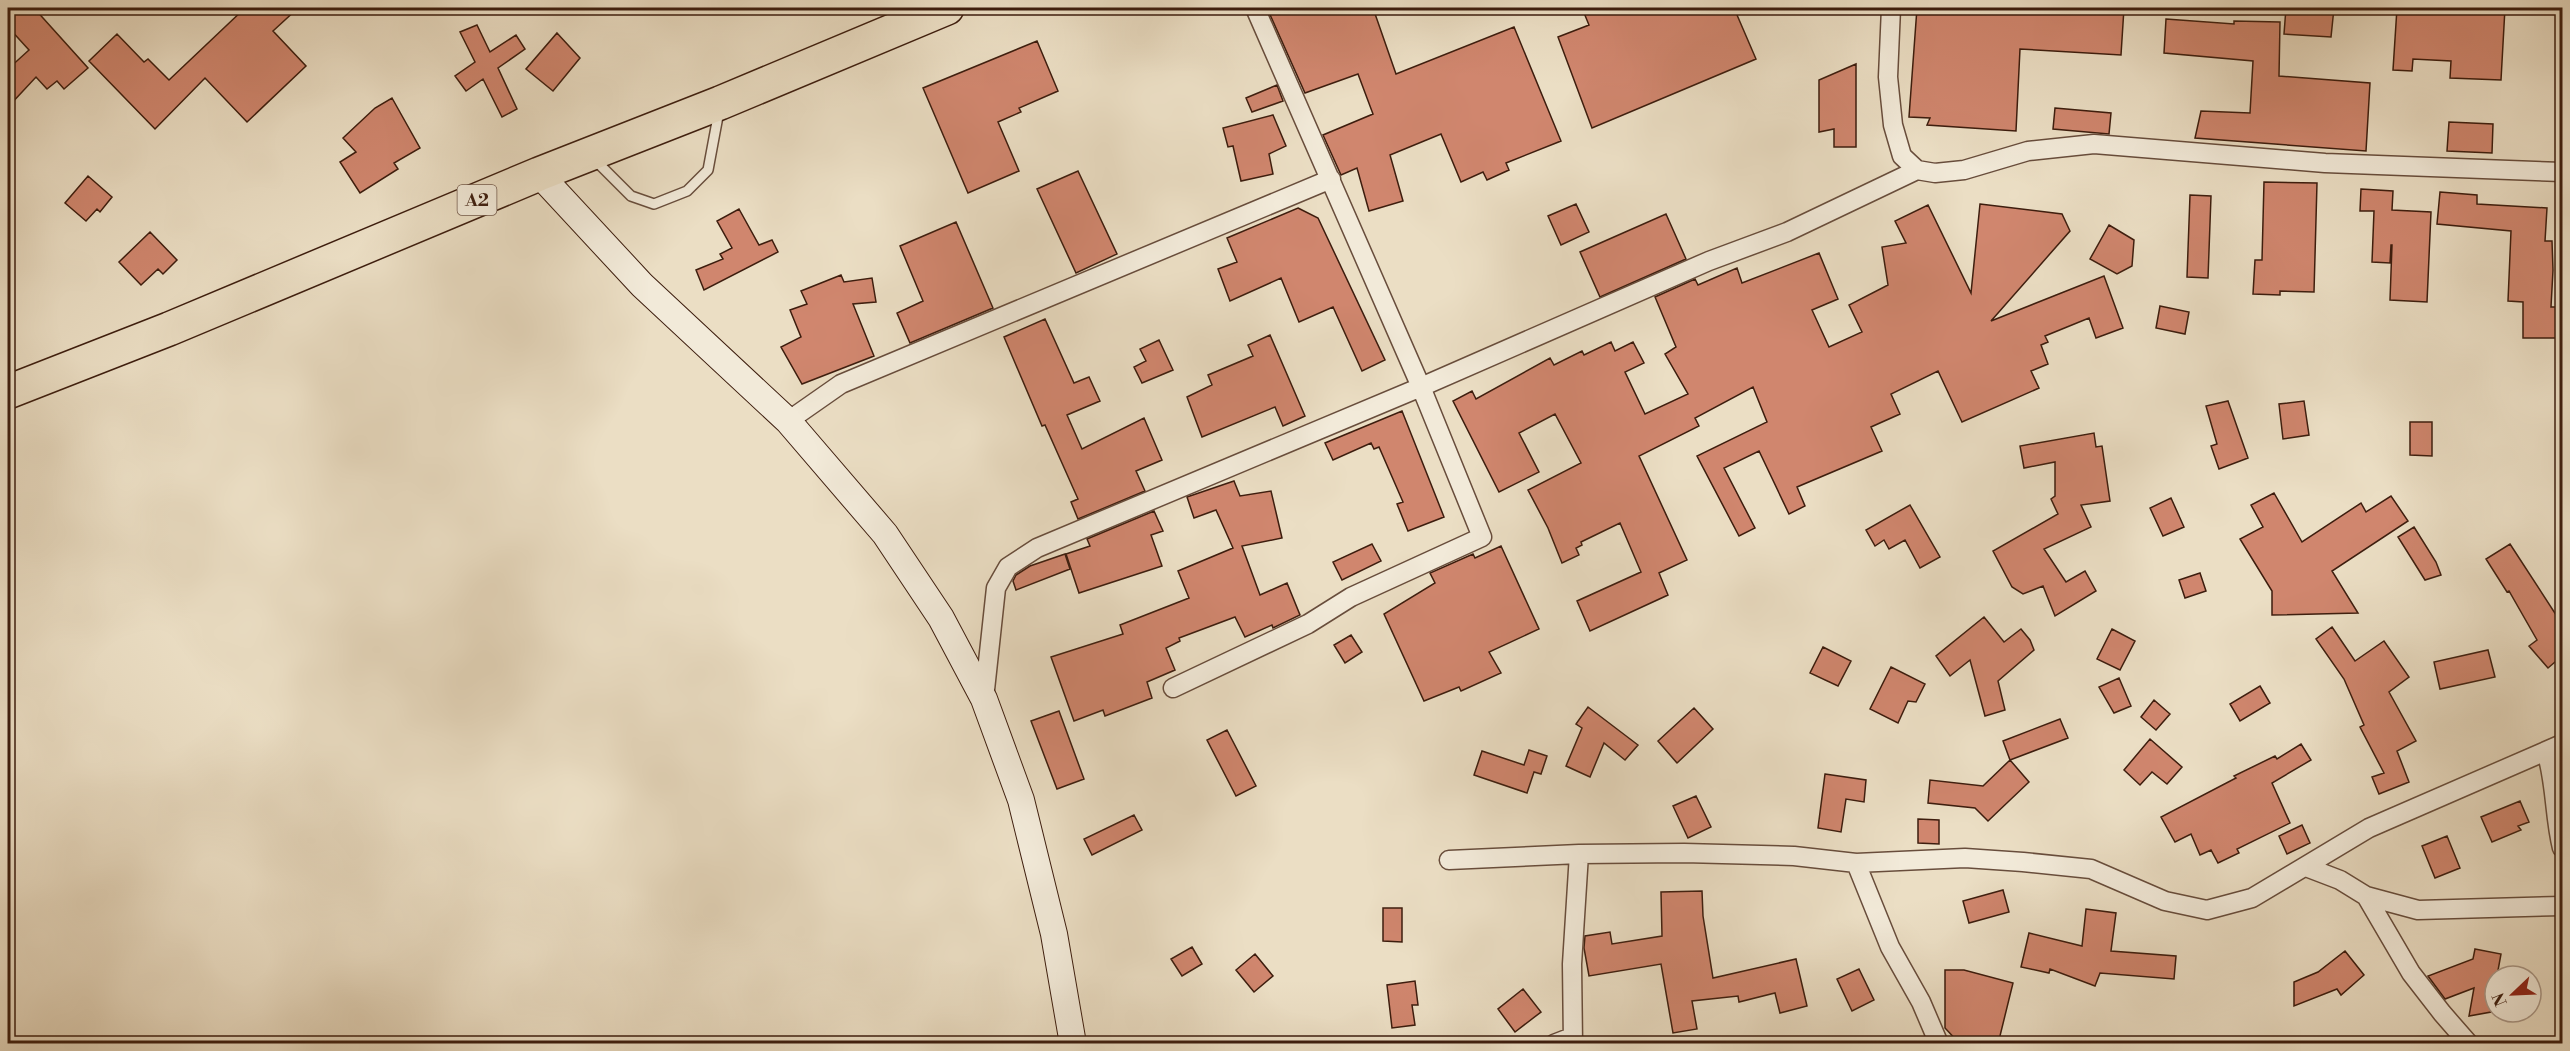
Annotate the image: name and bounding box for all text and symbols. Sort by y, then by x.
road number: A2 [458,185,496,215]
north arrow [2483,964,2543,1024]
text: N [2488,989,2512,1009]

